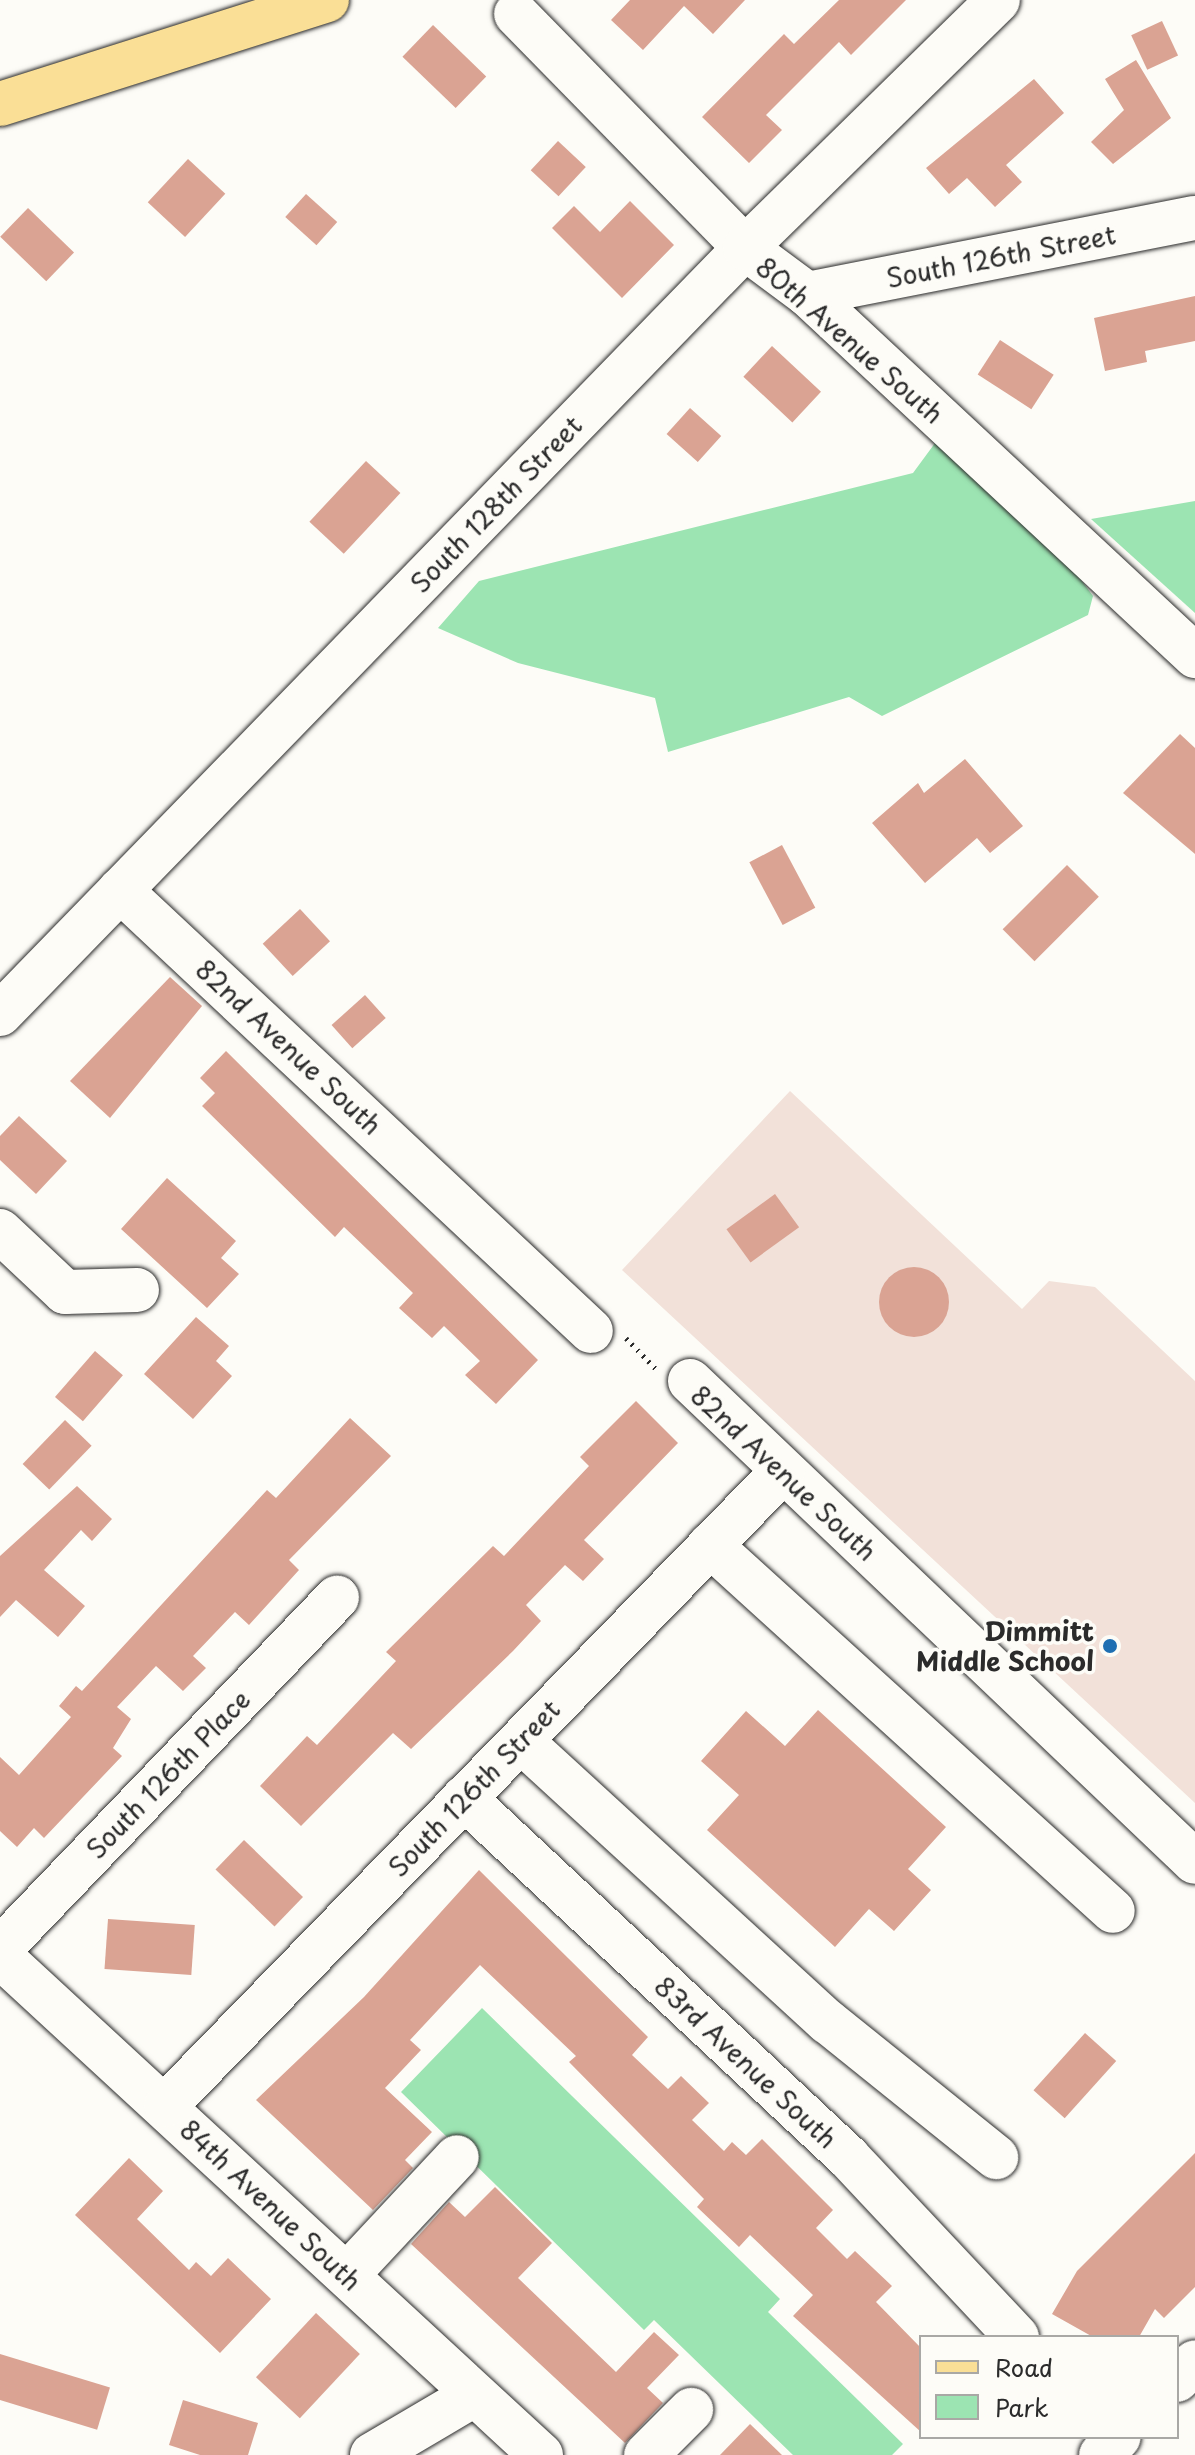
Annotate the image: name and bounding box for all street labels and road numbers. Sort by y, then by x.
street label: South 126th Street [881,218,1121,294]
street label: 80th Avenue South [749,250,951,430]
street label: South 128th Street [403,408,589,600]
street label: 82nd Avenue South [190,953,388,1141]
street label: 82nd Avenue South [685,1379,883,1567]
street label: South 126th Place [78,1682,258,1866]
street label: South 126th Street [380,1692,568,1884]
street label: 83rd Avenue South [648,1969,844,2155]
street label: 84th Avenue South [174,2113,368,2297]

